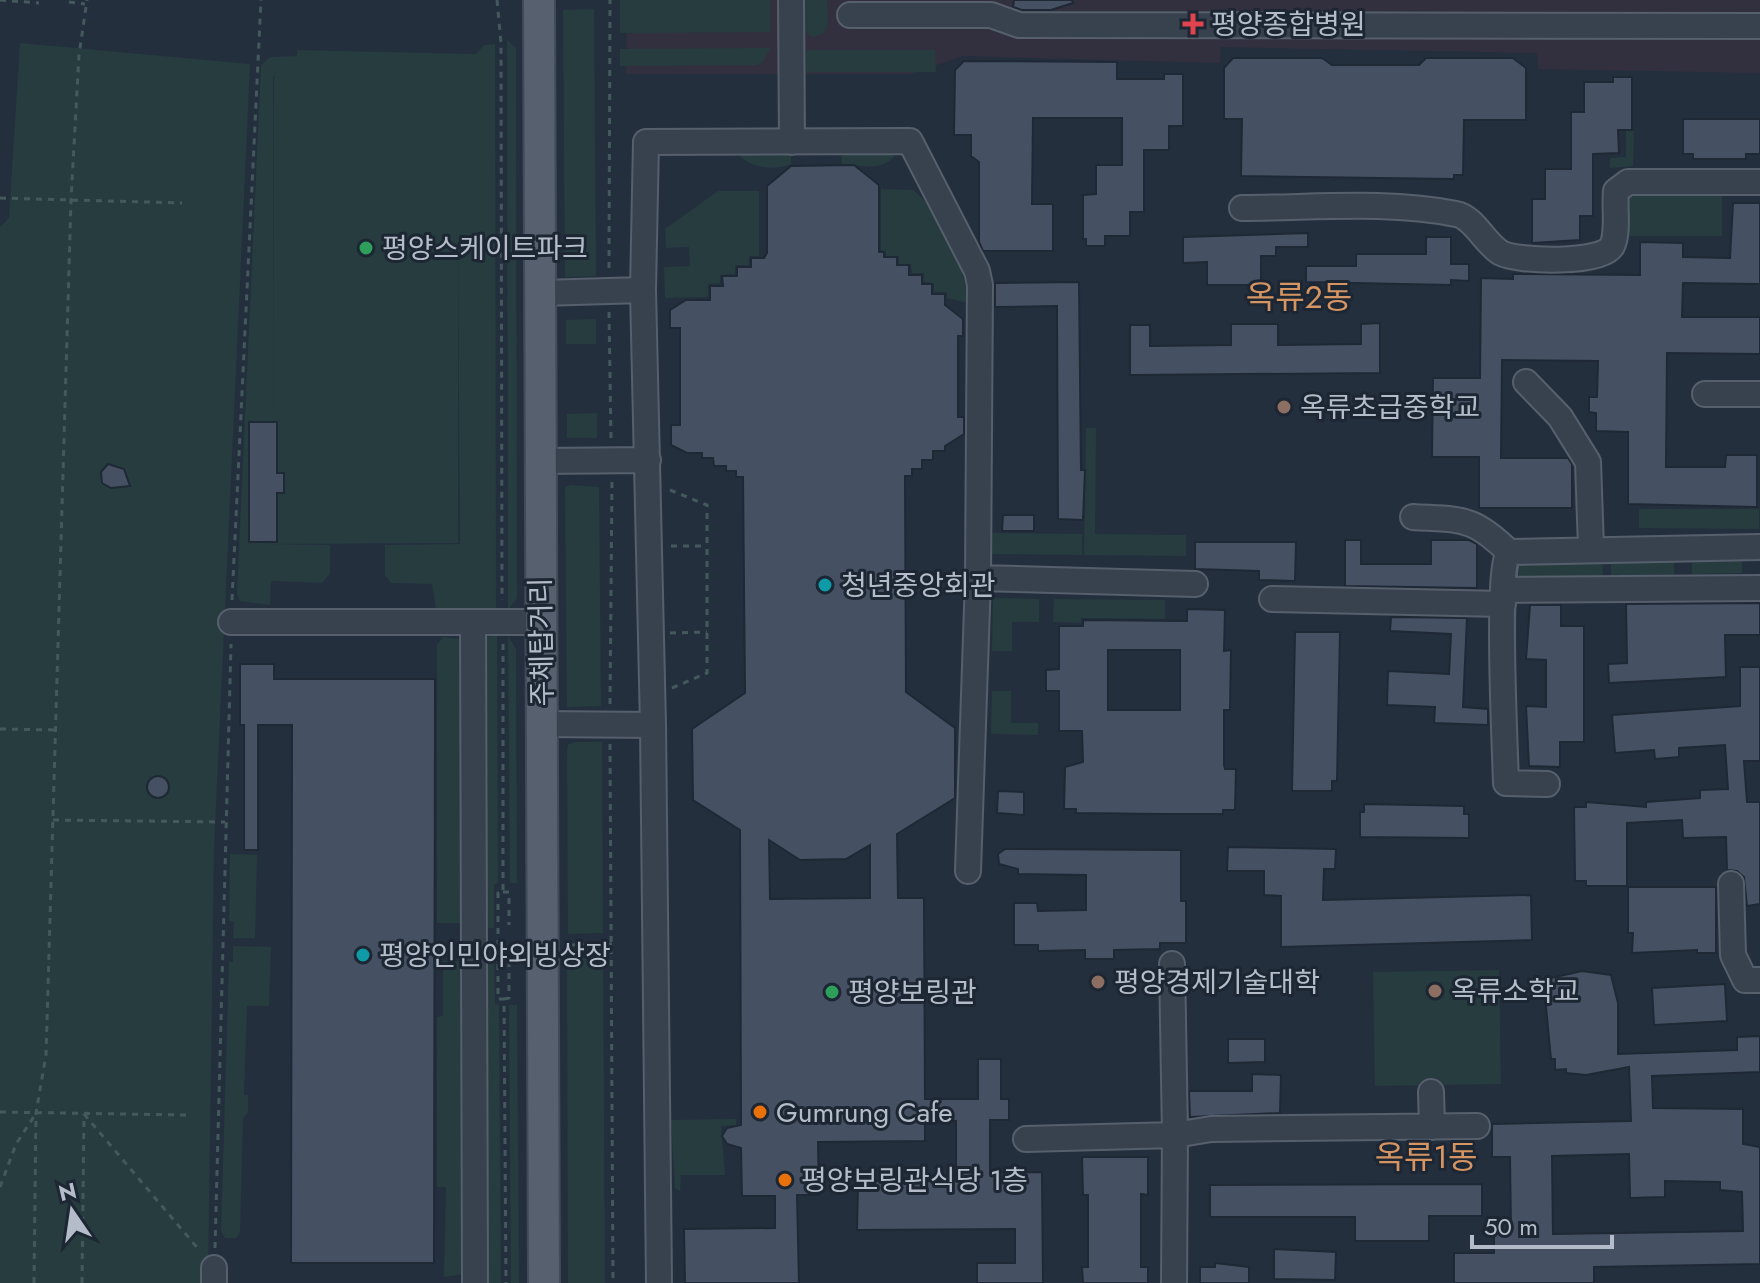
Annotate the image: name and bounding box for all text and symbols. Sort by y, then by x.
place label: 평양종합병원 [1211,4,1366,45]
marker: 평양종합병원 [1182,13,1204,35]
place label: 평양스케이트파크 [382,228,588,269]
marker: 평양스케이트파크 [357,239,375,257]
district label: 옥류2동 [1246,274,1352,320]
place label: 옥류초급중학교 [1300,387,1480,428]
marker: 옥류초급중학교 [1275,398,1293,416]
place label: 청년중앙회관 [841,565,996,606]
marker: 청년중앙회관 [816,576,834,594]
street label: 주체탑거리 [520,577,563,707]
place label: 평양인민야외빙상장 [379,935,611,976]
marker: 평양인민야외빙상장 [354,946,372,964]
place label: 평양경제기술대학 [1114,962,1320,1003]
place label: 옥류소학교 [1451,971,1580,1012]
place label: 평양보링관 [848,972,977,1013]
marker: 평양경제기술대학 [1089,973,1107,991]
marker: 옥류소학교 [1426,982,1444,1000]
marker: 평양보링관 [823,983,841,1001]
place label: Gumrung Cafe [776,1092,953,1133]
marker: Gumrung Cafe [751,1103,769,1121]
district label: 옥류1동 [1375,1134,1477,1180]
place label: 평양보링관식당 1층 [801,1160,1028,1201]
north arrow [32,1171,112,1251]
marker: 평양보링관식당 1층 [776,1171,794,1189]
text: N [55,1174,80,1209]
scale bar [1472,1199,1612,1249]
text: 50 m [1484,1209,1538,1244]

